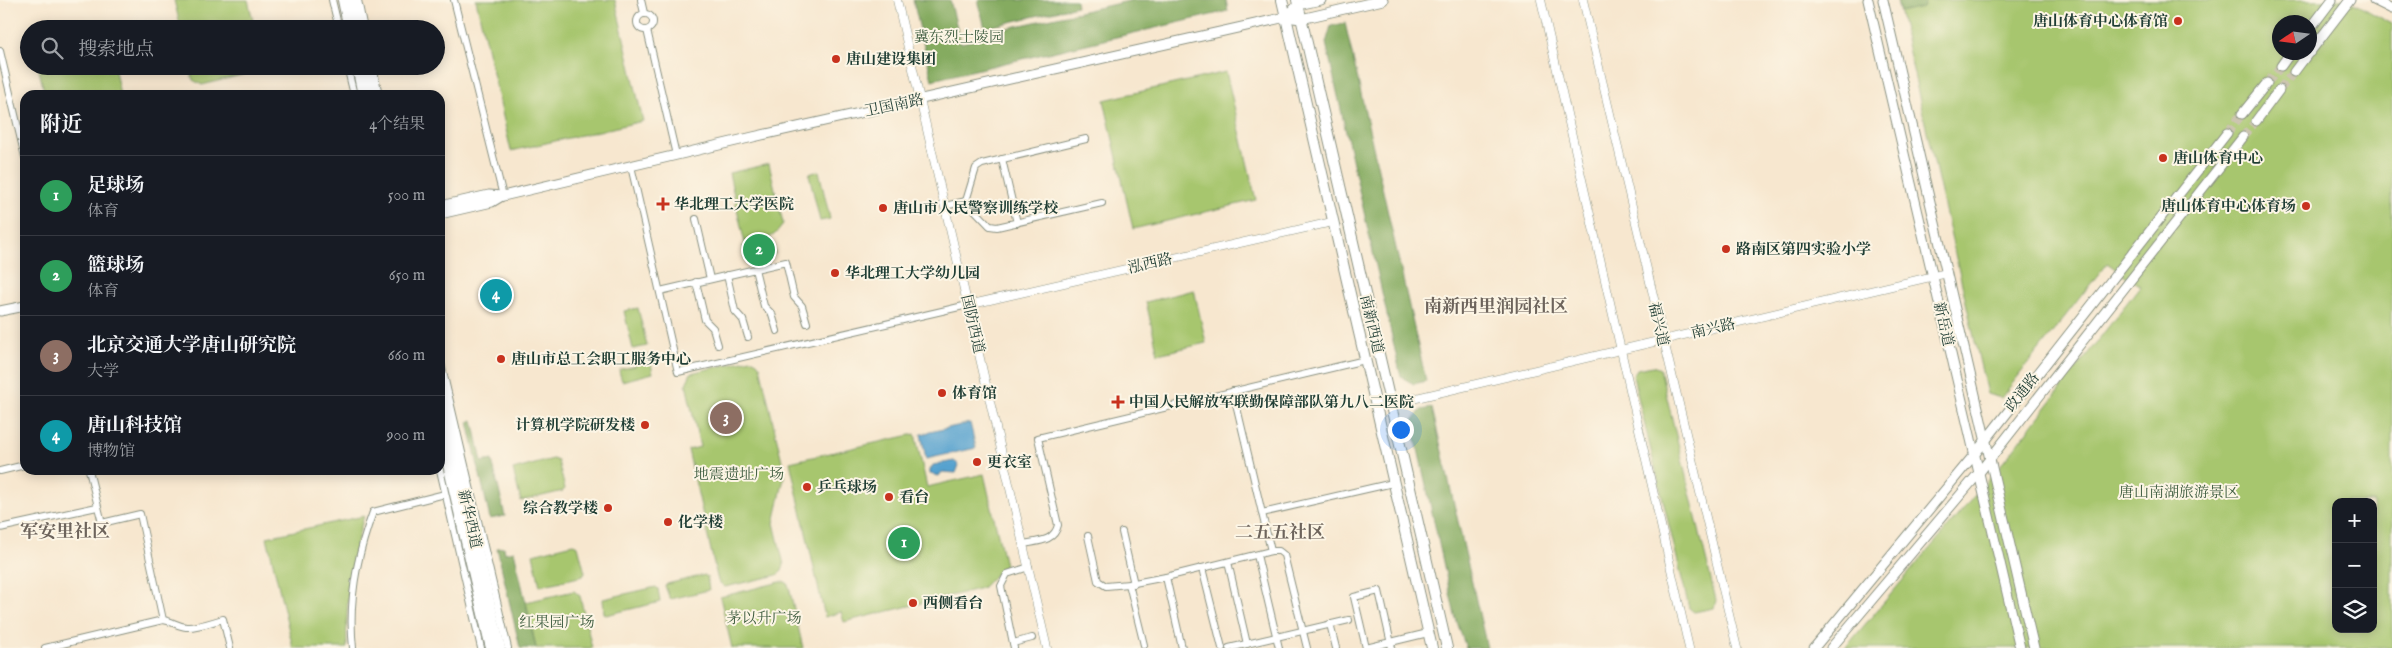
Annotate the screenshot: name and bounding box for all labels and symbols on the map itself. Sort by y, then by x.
place label: 唐山体育中心体育馆 [2033,12,2168,31]
marker: 唐山体育中心体育馆 [2172,15,2184,27]
north arrow [2272,15,2317,60]
park label: 冀东烈士陵园 [914,28,1004,47]
place label: 唐山建设集团 [846,50,936,69]
marker: 唐山建设集团 [830,53,842,65]
street label: 卫国南路 [863,90,925,121]
place label: 唐山体育中心 [2173,149,2263,168]
marker: 唐山体育中心 [2157,152,2169,164]
place label: 华北理工大学医院 [674,195,794,214]
marker: 华北理工大学医院 [656,197,670,211]
place label: 唐山体育中心体育场 [2161,197,2296,216]
place label: 唐山市人民警察训练学校 [893,199,1059,218]
marker: 唐山体育中心体育场 [2300,200,2312,212]
marker: 唐山市人民警察训练学校 [877,202,889,214]
pin: 2 [743,231,775,269]
place label: 路南区第四实验小学 [1736,240,1871,259]
marker: 路南区第四实验小学 [1720,243,1732,255]
street label: 泓西路 [1126,249,1174,278]
place label: 华北理工大学幼儿园 [845,264,980,283]
marker: 华北理工大学幼儿园 [829,267,841,279]
pin: 4 [480,276,512,314]
street label: 国防西道 [957,293,989,355]
street label: 南新西道 [1356,293,1388,355]
district label: 南新西里润园社区 [1424,296,1568,319]
street label: 福兴道 [1644,300,1673,348]
street label: 新岳道 [1929,300,1958,348]
street label: 南兴路 [1689,314,1737,343]
place label: 唐山市总工会职工服务中心 [511,350,691,369]
marker: 唐山市总工会职工服务中心 [495,353,507,365]
street label: 政通路 [2001,369,2044,416]
place label: 体育馆 [952,384,997,403]
marker: 体育馆 [936,387,948,399]
place label: 中国人民解放军联勤保障部队第九八二医院 [1129,393,1414,412]
marker: 中国人民解放军联勤保障部队第九八二医院 [1111,395,1125,409]
pin: 3 [710,399,742,437]
place label: 计算机学院研发楼 [515,416,635,435]
your location [1388,417,1414,443]
marker: 计算机学院研发楼 [639,419,651,431]
place label: 更衣室 [987,453,1032,472]
marker: 更衣室 [971,456,983,468]
park label: 地震遗址广场 [694,465,784,484]
place label: 乒乓球场 [817,478,877,497]
marker: 乒乓球场 [801,481,813,493]
park label: 唐山南湖旅游景区 [2119,483,2239,502]
street label: 新华西道 [454,488,486,550]
place label: 看台 [899,488,929,507]
marker: 看台 [883,491,895,503]
place label: 综合教学楼 [523,499,598,518]
marker: 综合教学楼 [602,502,614,514]
place label: 化学楼 [678,513,723,532]
marker: 化学楼 [662,516,674,528]
district label: 军安里社区 [20,521,110,544]
district label: 二五五社区 [1235,522,1325,545]
pin: 1 [888,524,920,562]
place label: 西侧看台 [923,594,983,613]
marker: 西侧看台 [907,597,919,609]
park label: 茅以升广场 [726,609,802,628]
park label: 红果园广场 [519,613,595,632]

